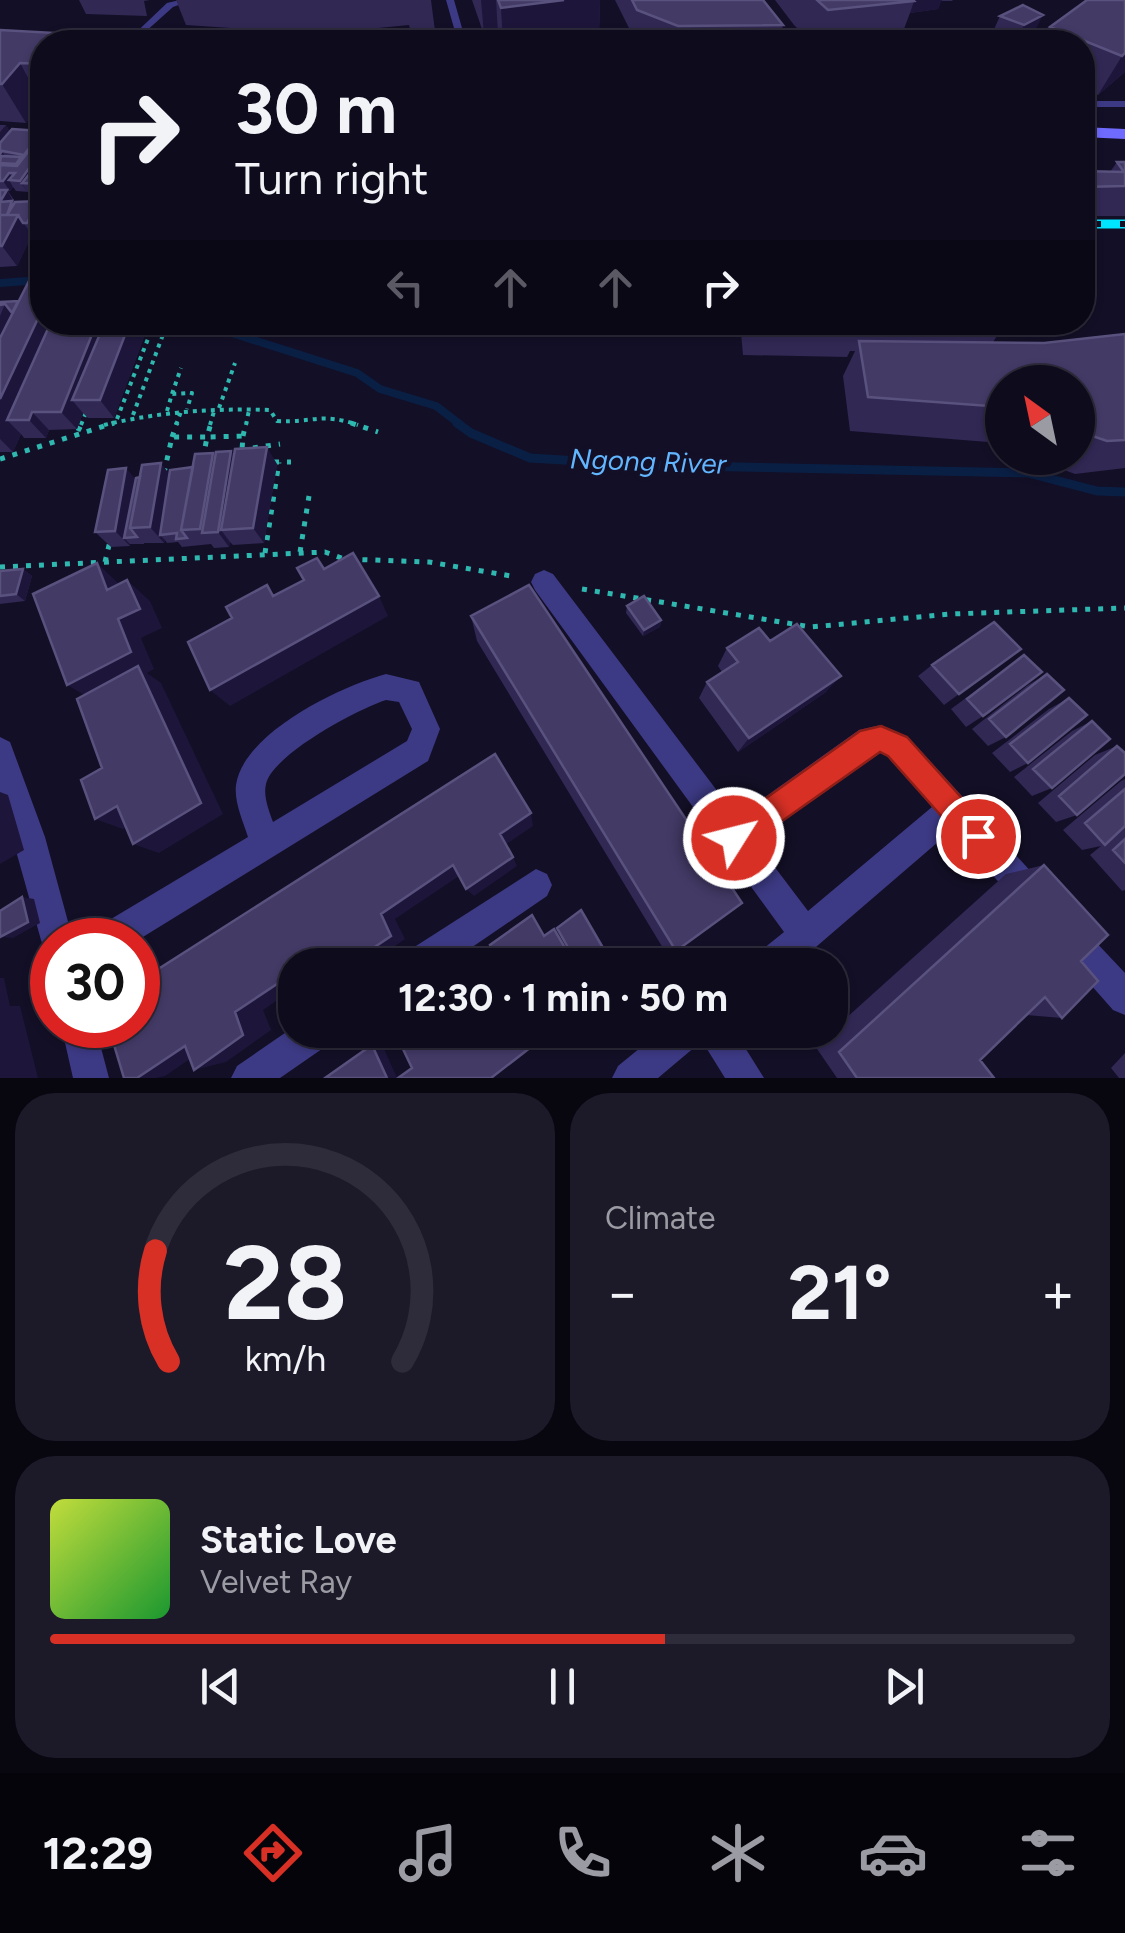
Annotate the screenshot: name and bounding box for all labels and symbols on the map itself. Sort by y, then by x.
north arrow [985,365,1095,475]
water label: Ngong River [569,441,728,481]
position arrow [682,786,786,890]
pin [936,794,1021,879]
speed limit sign: 30 [30,918,160,1048]

